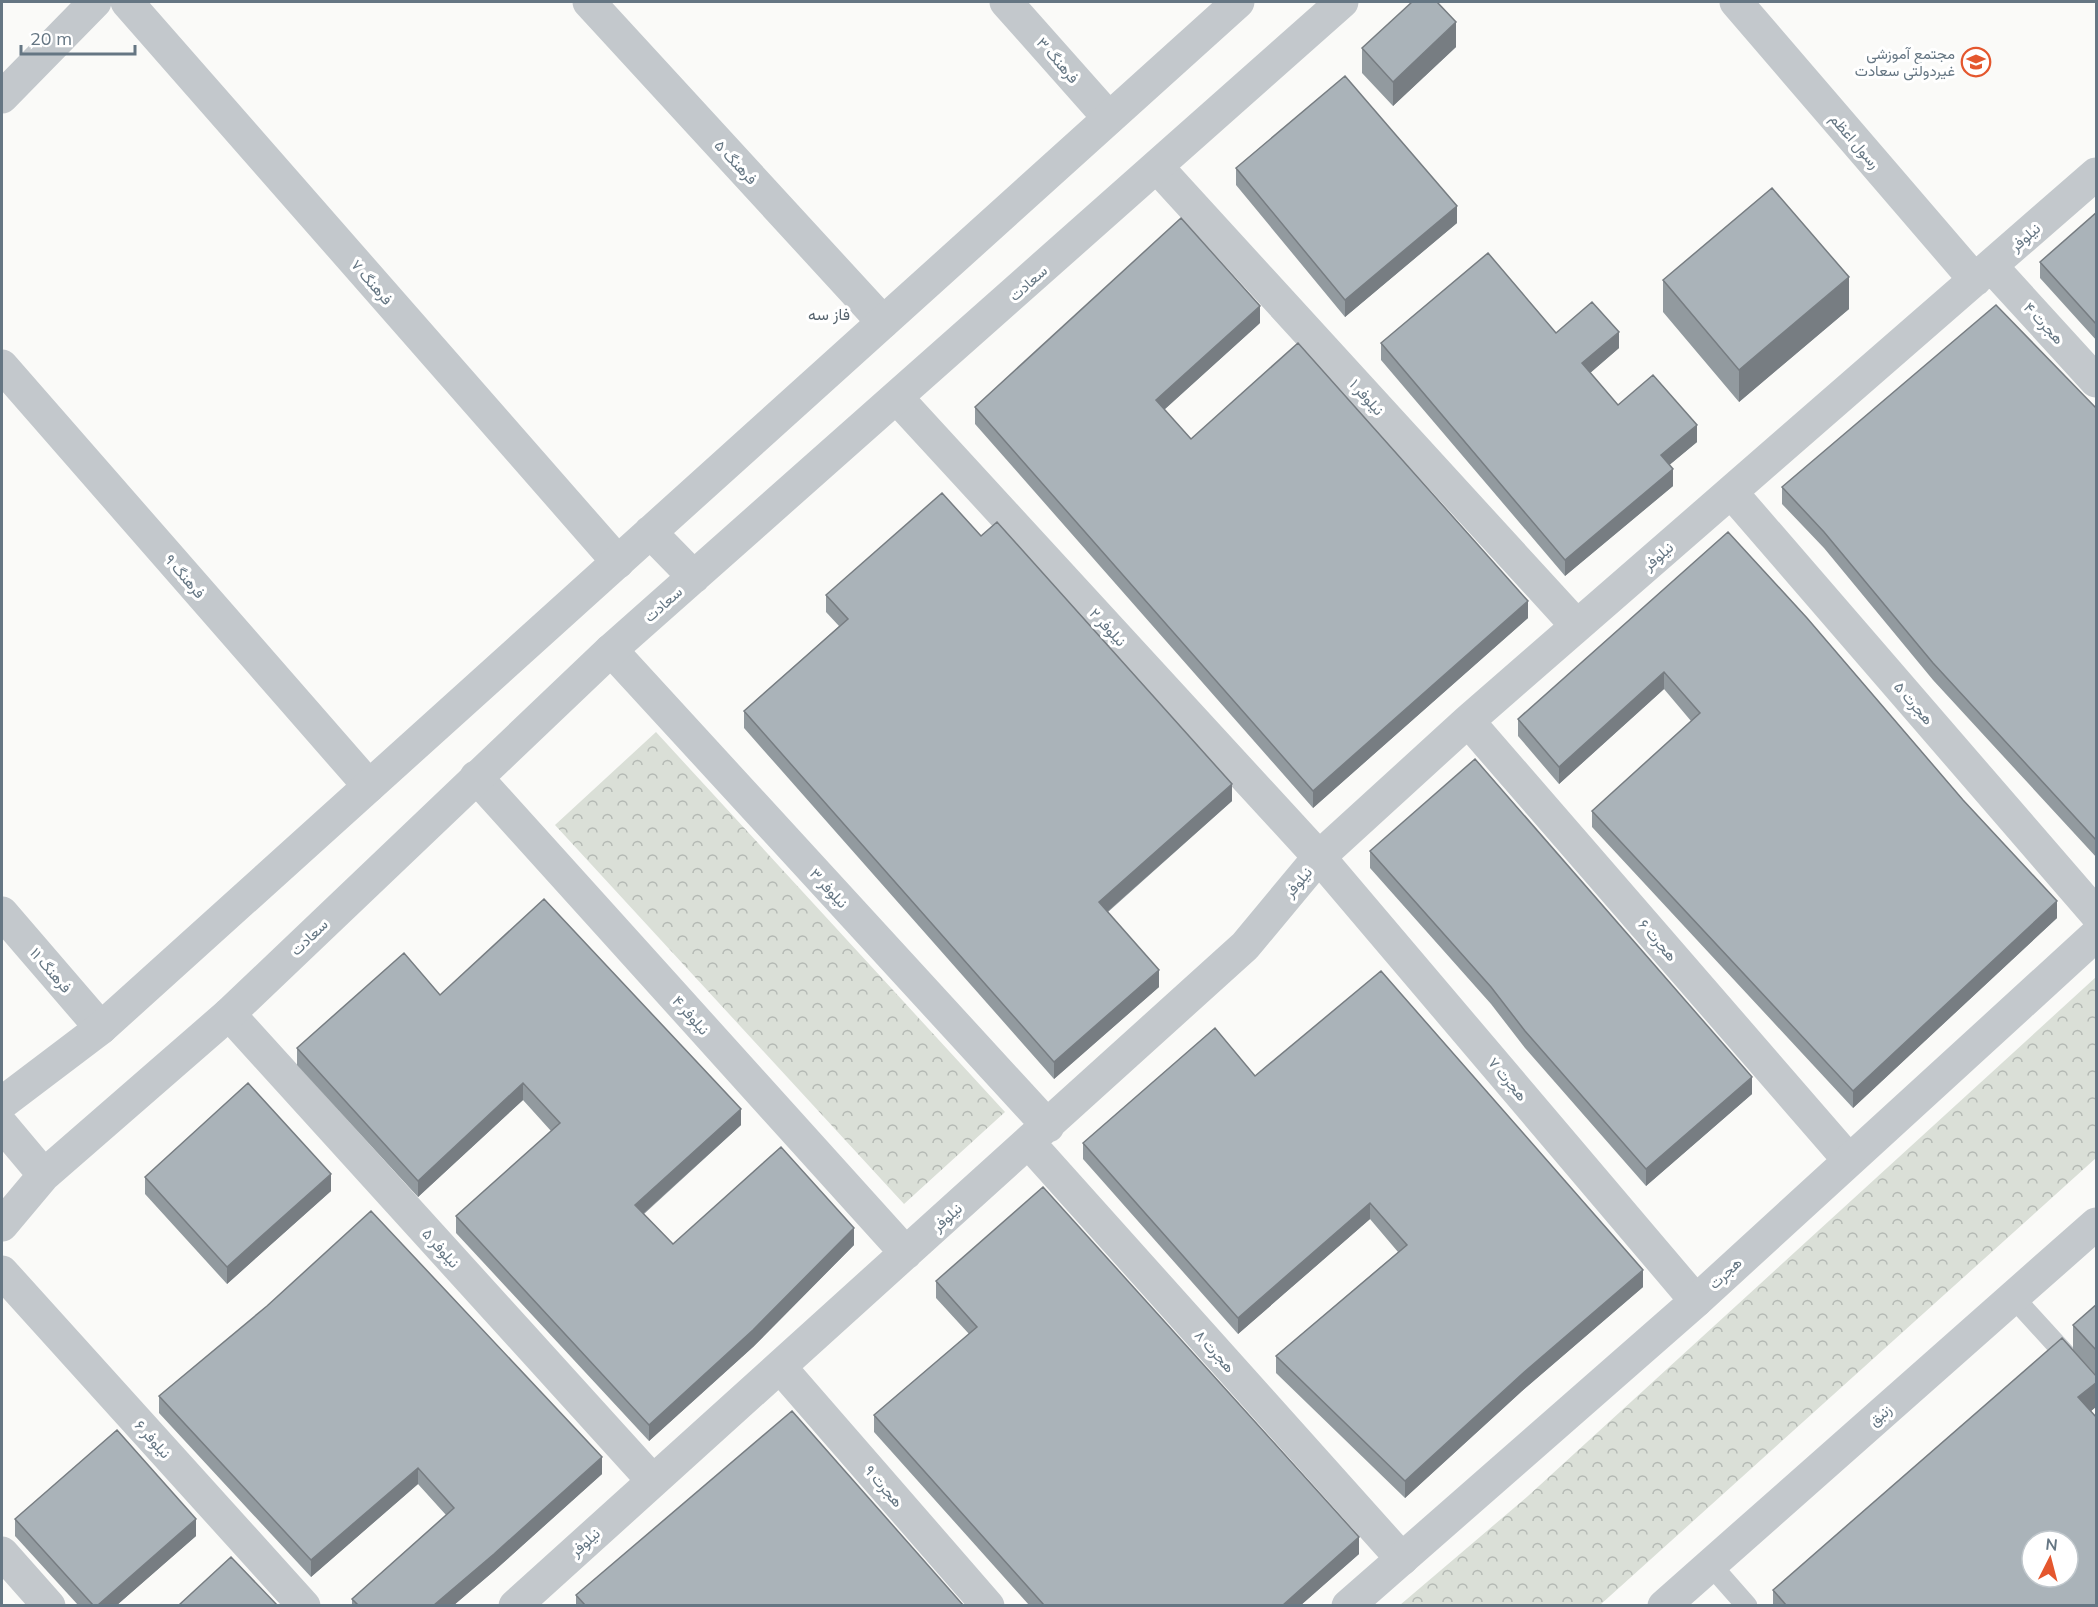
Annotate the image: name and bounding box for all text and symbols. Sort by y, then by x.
scale bar [21,18,135,56]
text: 20 m [30,27,72,50]
street label: فرهنگ ۳ [1033,33,1083,87]
place label: مجتمع آموزشی غیردولتی سعادت [1855,44,1955,81]
school or university icon: مجتمع آموزشی غیردولتی سعادت [1960,46,1992,78]
street label: رسول اعظم [1825,110,1884,173]
street label: فرهنگ ۵ [711,136,761,188]
street label: نیلوفر [2005,219,2044,256]
street label: فرهنگ ۷ [347,255,397,309]
street label: سعادت [1005,261,1051,305]
street label: هجرت ۴ [2020,298,2068,348]
district label: فاز سه [808,304,850,325]
street label: نیلوفر ۱ [1346,375,1388,419]
street label: نیلوفر [1638,538,1677,575]
street label: فرهنگ ۹ [161,550,209,602]
street label: سعادت [640,582,686,626]
street label: نیلوفر ۲ [1086,604,1130,650]
street label: هجرت ۵ [1890,677,1938,729]
street label: نیلوفر [1279,863,1316,902]
street label: نیلوفر ۳ [806,864,852,912]
street label: سعادت [286,915,332,959]
street label: هجرت ۶ [1635,915,1681,965]
street label: فرهنگ ۱۱ [26,944,76,997]
street label: نیلوفر ۴ [668,991,714,1039]
street label: هجرت ۷ [1484,1053,1532,1105]
street label: نیلوفر [927,1199,966,1236]
street label: نیلوفر ۵ [418,1224,464,1272]
street label: هجرت [1704,1253,1746,1293]
street label: هجرت ۸ [1191,1326,1239,1376]
street label: زنبق [1865,1400,1896,1431]
street label: نیلوفر ۶ [131,1416,175,1462]
street label: هجرت ۹ [861,1461,907,1511]
street label: نیلوفر [565,1524,604,1561]
north arrow [2020,1529,2080,1589]
text: N [2045,1534,2059,1555]

